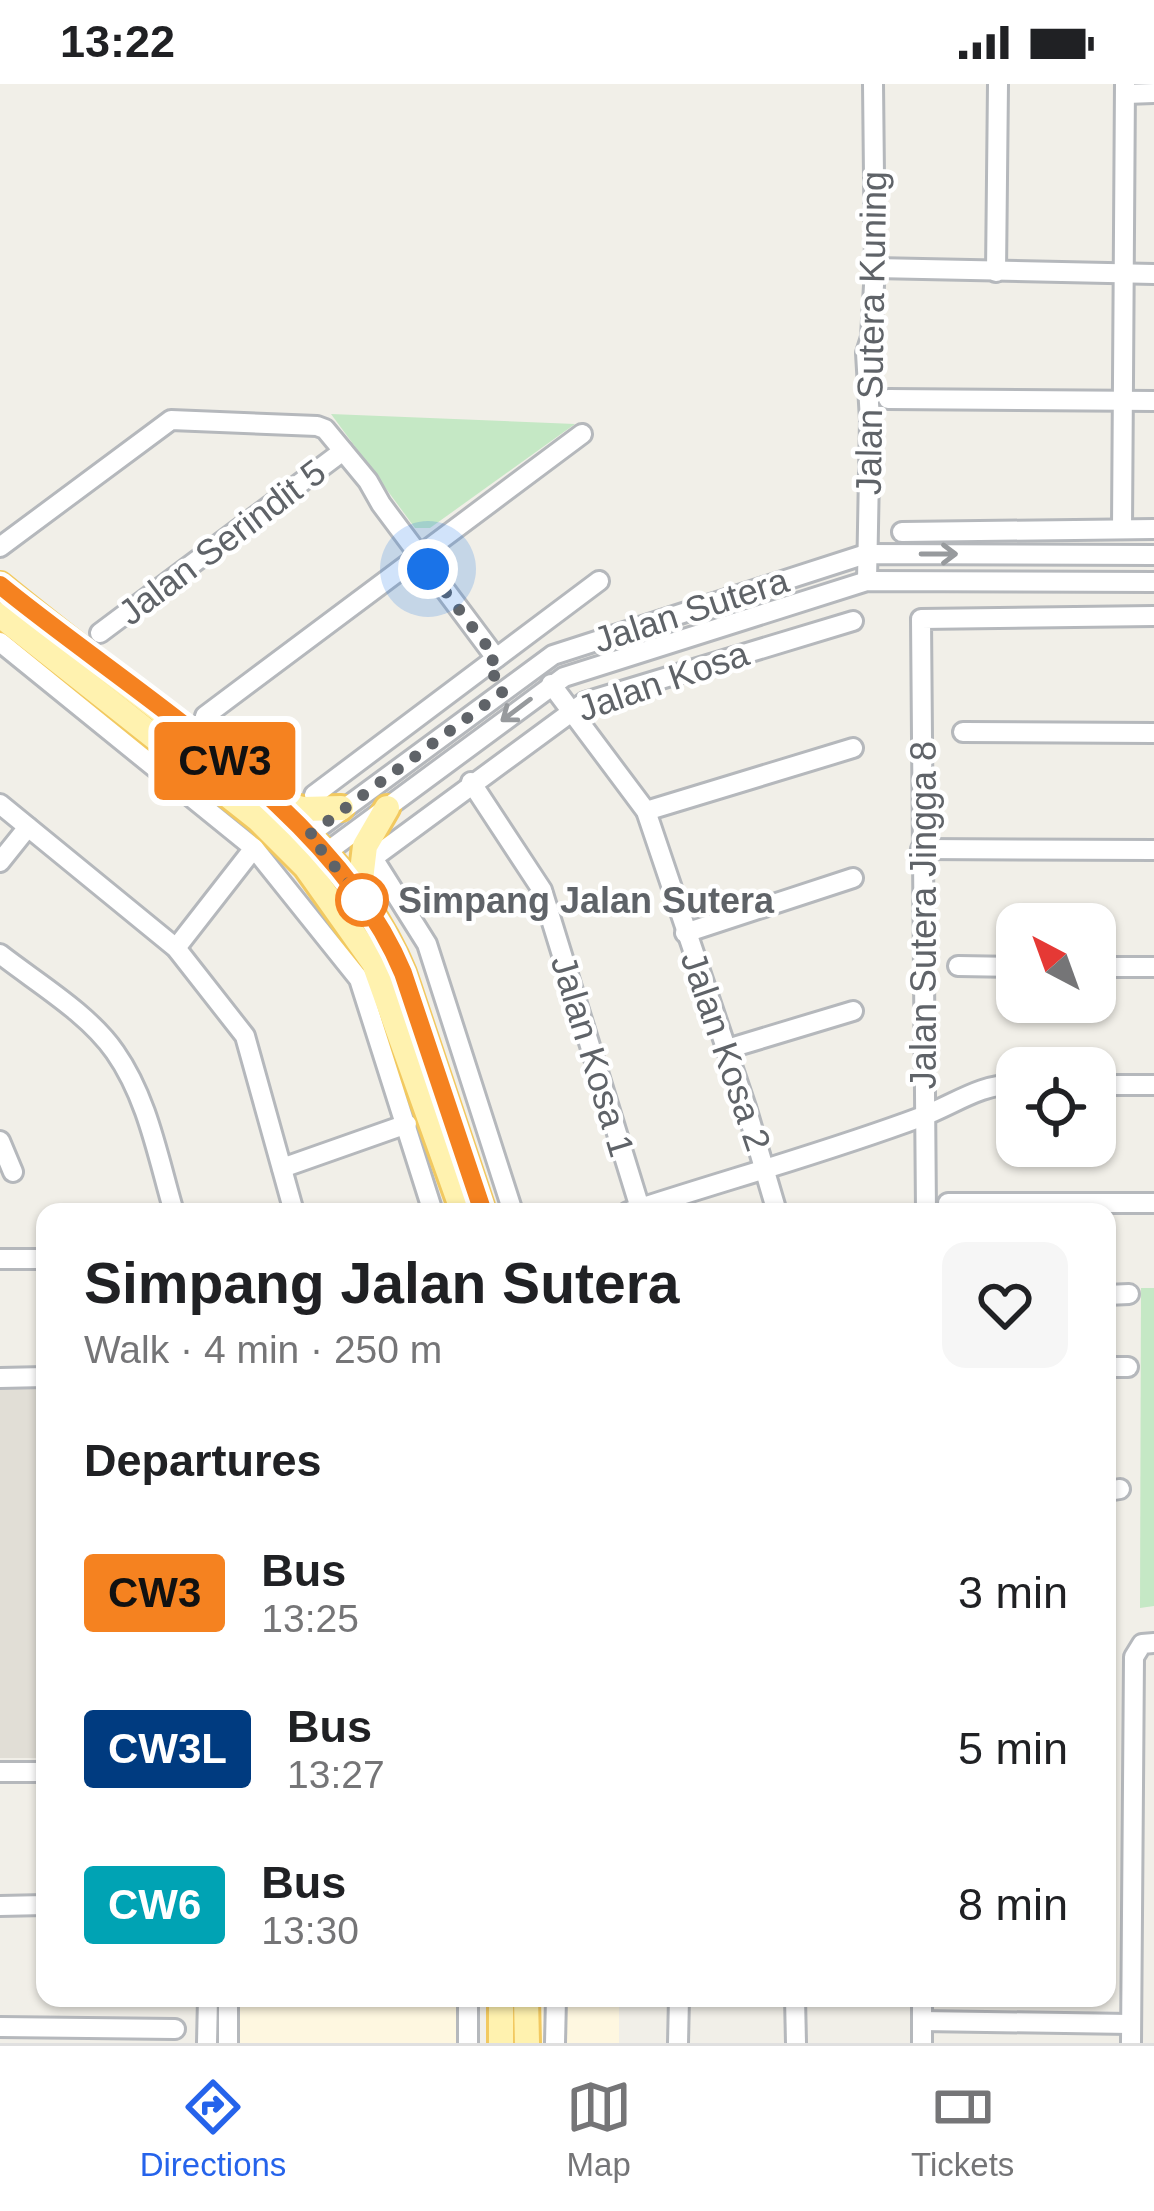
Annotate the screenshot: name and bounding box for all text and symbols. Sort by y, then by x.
text: 13:22 [60,16,175,67]
street label: Jalan Sutera Kuning [848,171,894,495]
street label: Jalan Serindit 5 [111,451,333,633]
your location [398,539,458,599]
one-way arrow [919,543,958,565]
street label: Jalan Sutera [589,559,794,661]
street label: Jalan Kosa [572,632,755,729]
one-way arrow [501,697,533,723]
line badge: CW3 [156,722,294,800]
text: CW3 [178,737,272,784]
street label: Jalan Sutera Jingga 8 [903,741,944,1089]
marker: Simpang Jalan Sutera [337,875,387,925]
place label: Simpang Jalan Sutera [398,880,775,921]
north arrow [996,903,1116,1023]
map controls [996,903,1116,1167]
street label: Jalan Kosa 2 [673,946,779,1156]
street label: Jalan Kosa 1 [543,950,643,1162]
button: locate [996,1047,1116,1167]
button: heart [942,1242,1068,1368]
text: Simpang Jalan Sutera [84,1251,680,1315]
text: Walk · 4 min · 250 m [84,1328,442,1371]
text: Departures [84,1435,322,1486]
text: Bus [261,1545,346,1596]
text: 3 min [958,1567,1068,1618]
text: CW3 [108,1569,201,1616]
text: 13:25 [261,1597,359,1640]
text: Bus [287,1701,372,1752]
text: 5 min [958,1723,1068,1774]
text: CW3L [108,1725,227,1772]
text: 13:27 [287,1753,385,1796]
text: Bus [261,1857,346,1908]
text: 8 min [958,1879,1068,1930]
text: CW6 [108,1881,201,1928]
text: 13:30 [261,1909,359,1952]
tab: Directions [140,2074,286,2184]
tab: Map [566,2074,632,2184]
tab: Tickets [911,2074,1014,2184]

